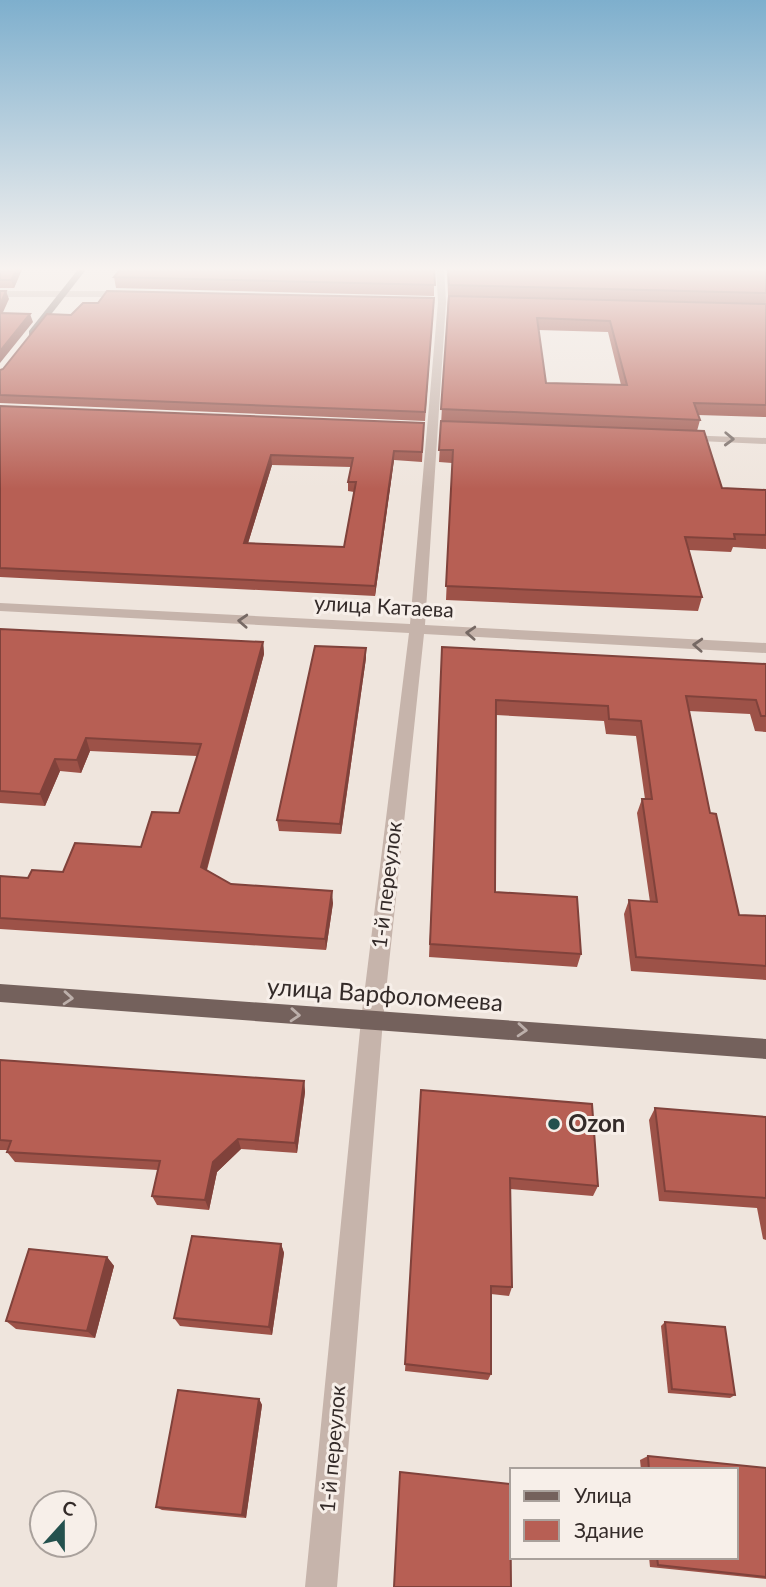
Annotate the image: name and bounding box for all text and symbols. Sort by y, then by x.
one-way arrow [724,432,735,447]
street label: улица Катаева [314,589,455,622]
one-way arrow [238,613,249,628]
one-way arrow [465,625,476,640]
one-way arrow [692,637,703,652]
street label: 1-й переулок [365,820,406,950]
street label: улица Варфоломеева [266,971,504,1016]
one-way arrow [63,990,74,1005]
one-way arrow [290,1007,301,1022]
one-way arrow [517,1022,528,1037]
place label: Ozon [568,1108,625,1137]
marker: Ozon [546,1116,562,1132]
street label: 1-й переулок [313,1384,350,1514]
legend [510,1468,738,1559]
text: Улица [574,1482,632,1507]
north arrow [28,1489,98,1559]
text: С [59,1495,80,1521]
text: Здание [574,1517,644,1542]

